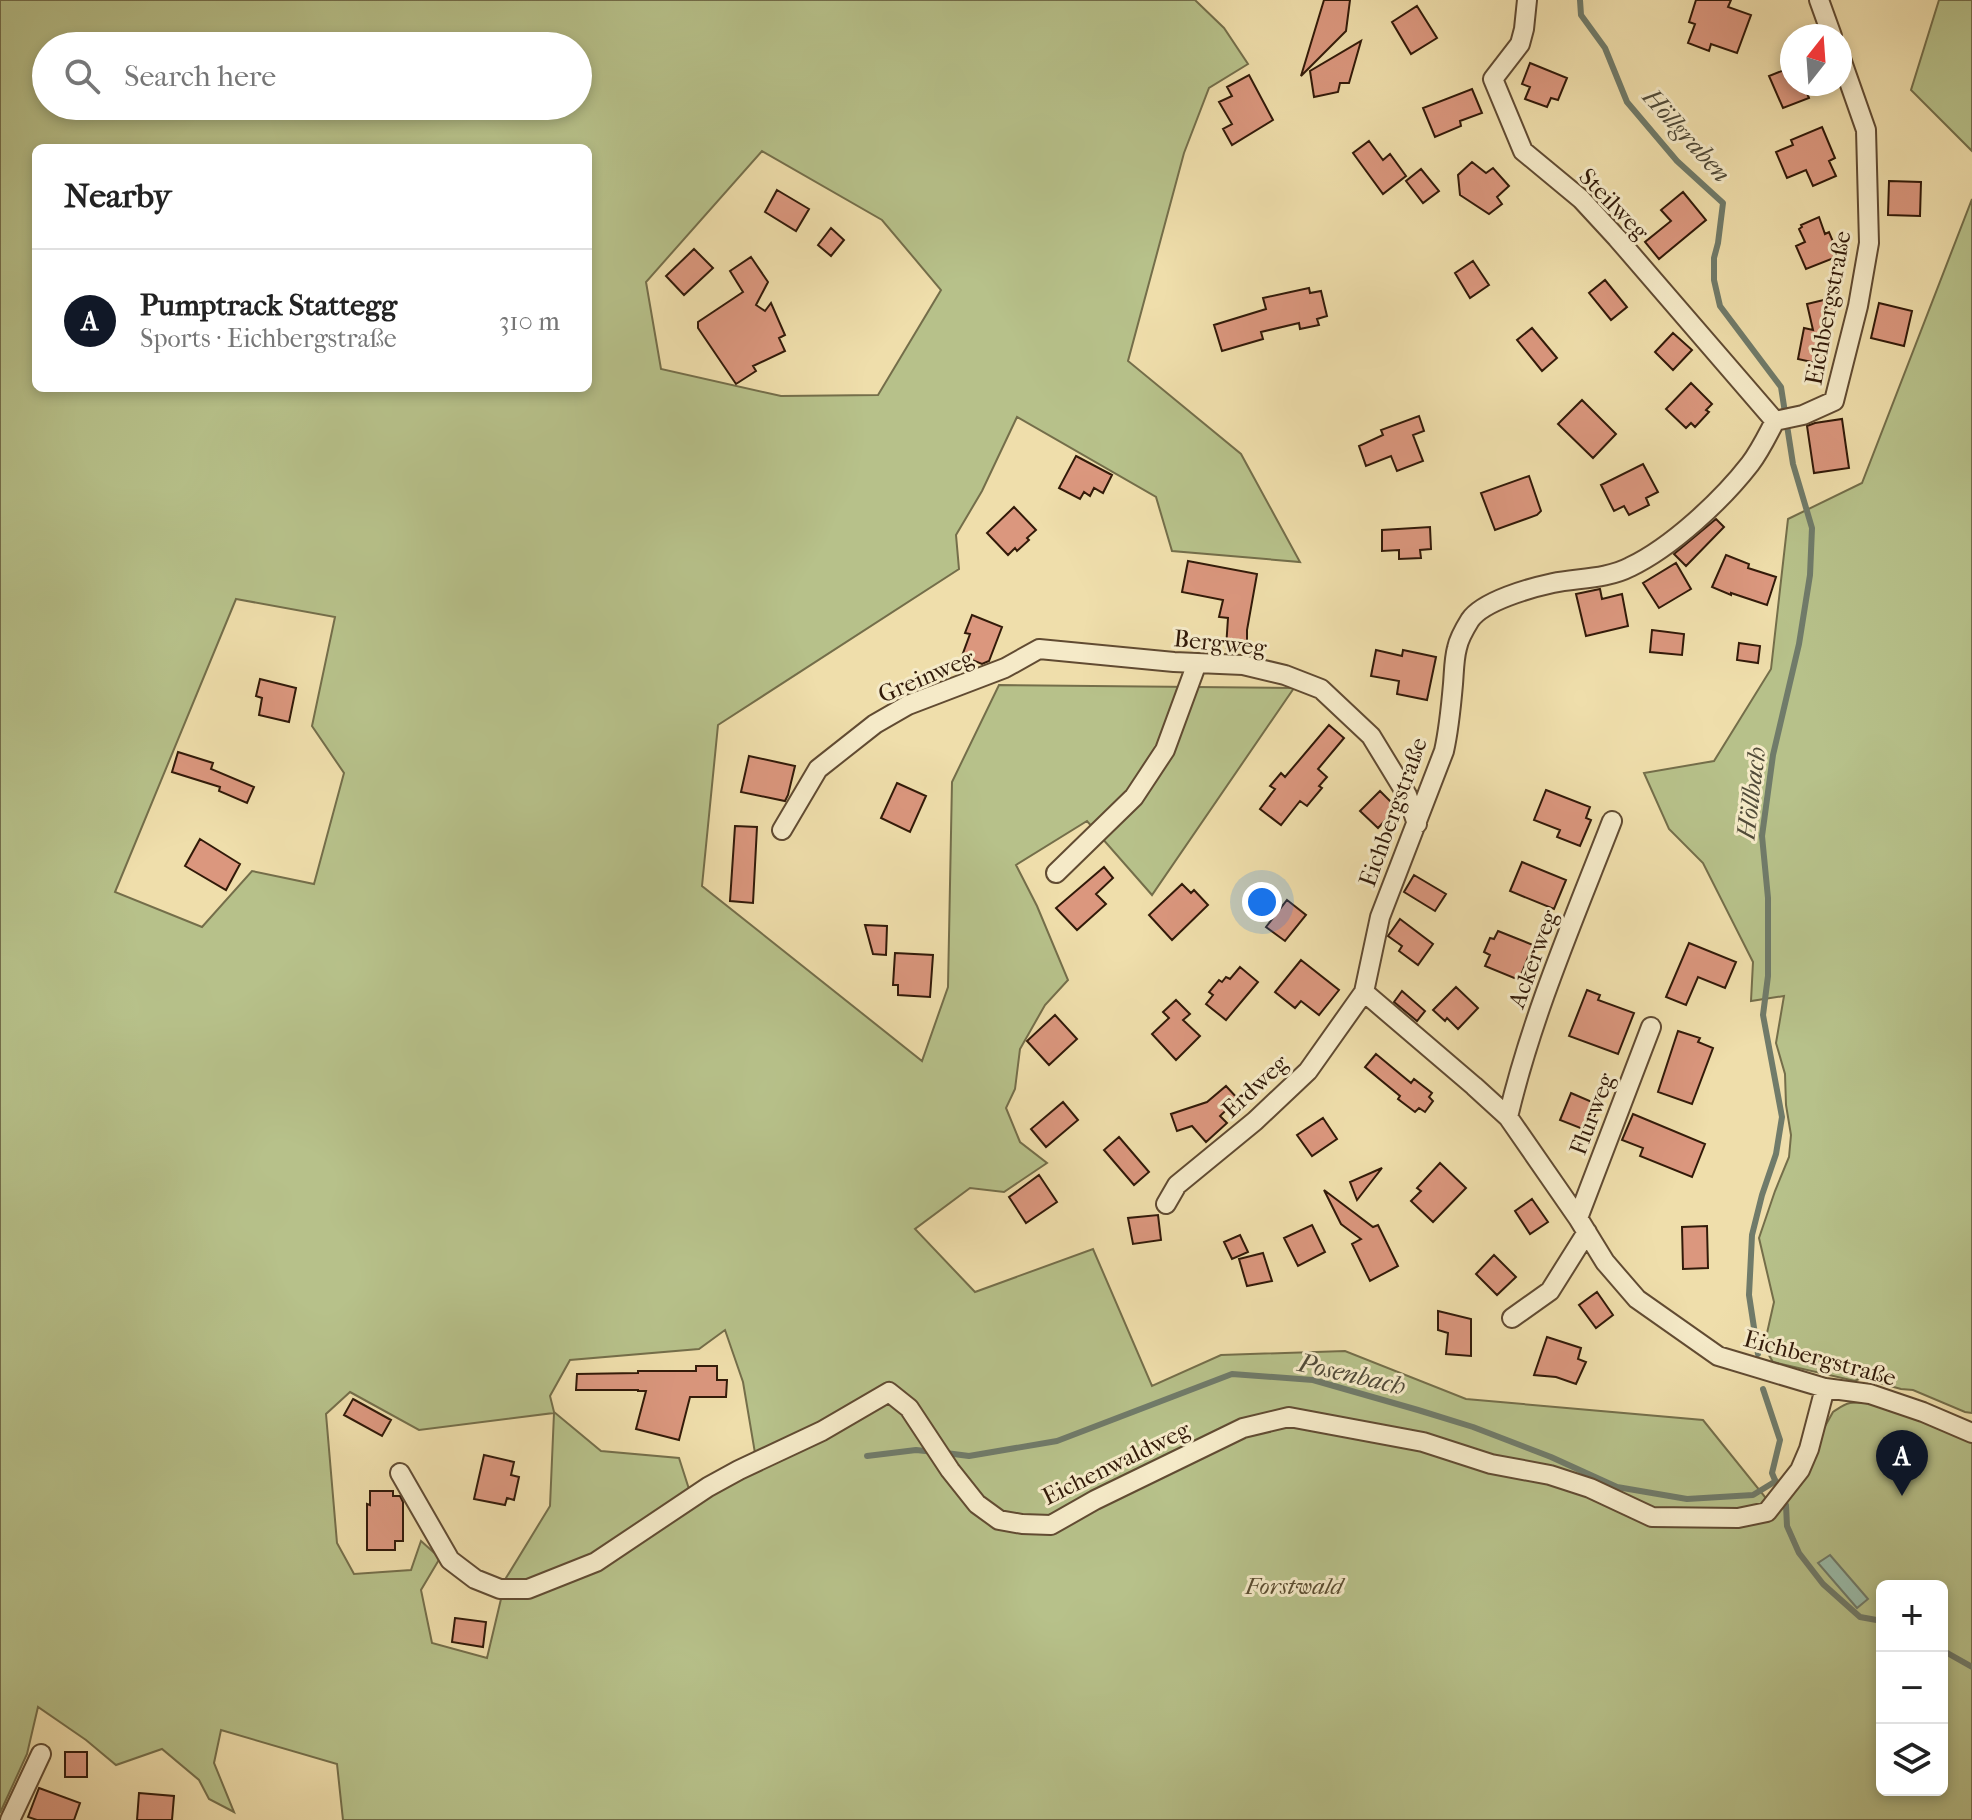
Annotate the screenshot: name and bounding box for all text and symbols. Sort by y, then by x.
north arrow [1780,24,1852,96]
search box [32,32,592,120]
icon: search [60,54,104,98]
text: Search here [124,59,276,94]
water label: Höllgraben [1636,81,1737,189]
street label: Steilweg [1573,162,1656,246]
text: Nearby [64,176,171,216]
street label: Eichbergstraße [1799,228,1857,388]
text: Pumptrack Stattegg [140,288,397,323]
text: A [82,306,98,337]
text: 310 m [499,306,560,337]
text: Sports · Eichbergstraße [140,323,397,354]
street label: Bergweg [1172,624,1269,662]
street label: Greinweg [874,643,979,709]
street label: Eichbergstraße [1353,734,1433,890]
water label: Höllbach [1730,745,1773,842]
your location [1242,882,1282,922]
street label: Ackerweg [1502,905,1564,1013]
street label: Erdweg [1216,1048,1294,1123]
street label: Flurweg [1564,1068,1621,1159]
street label: Eichbergstraße [1741,1324,1899,1392]
water label: Posenbach [1294,1347,1409,1402]
street label: Eichenwaldweg [1038,1415,1196,1511]
pin: A [1876,1430,1928,1496]
park label: Forstwald [1244,1572,1346,1600]
map controls [1876,1580,1948,1796]
button: + [1876,1580,1948,1652]
button: − [1876,1652,1948,1724]
button: layers [1876,1724,1948,1796]

